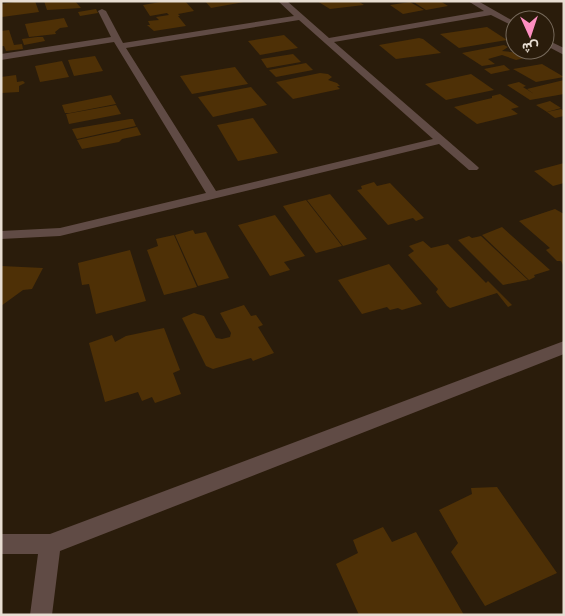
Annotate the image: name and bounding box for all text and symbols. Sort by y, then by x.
north arrow [505,10,555,60]
text: ش [522,37,540,57]

